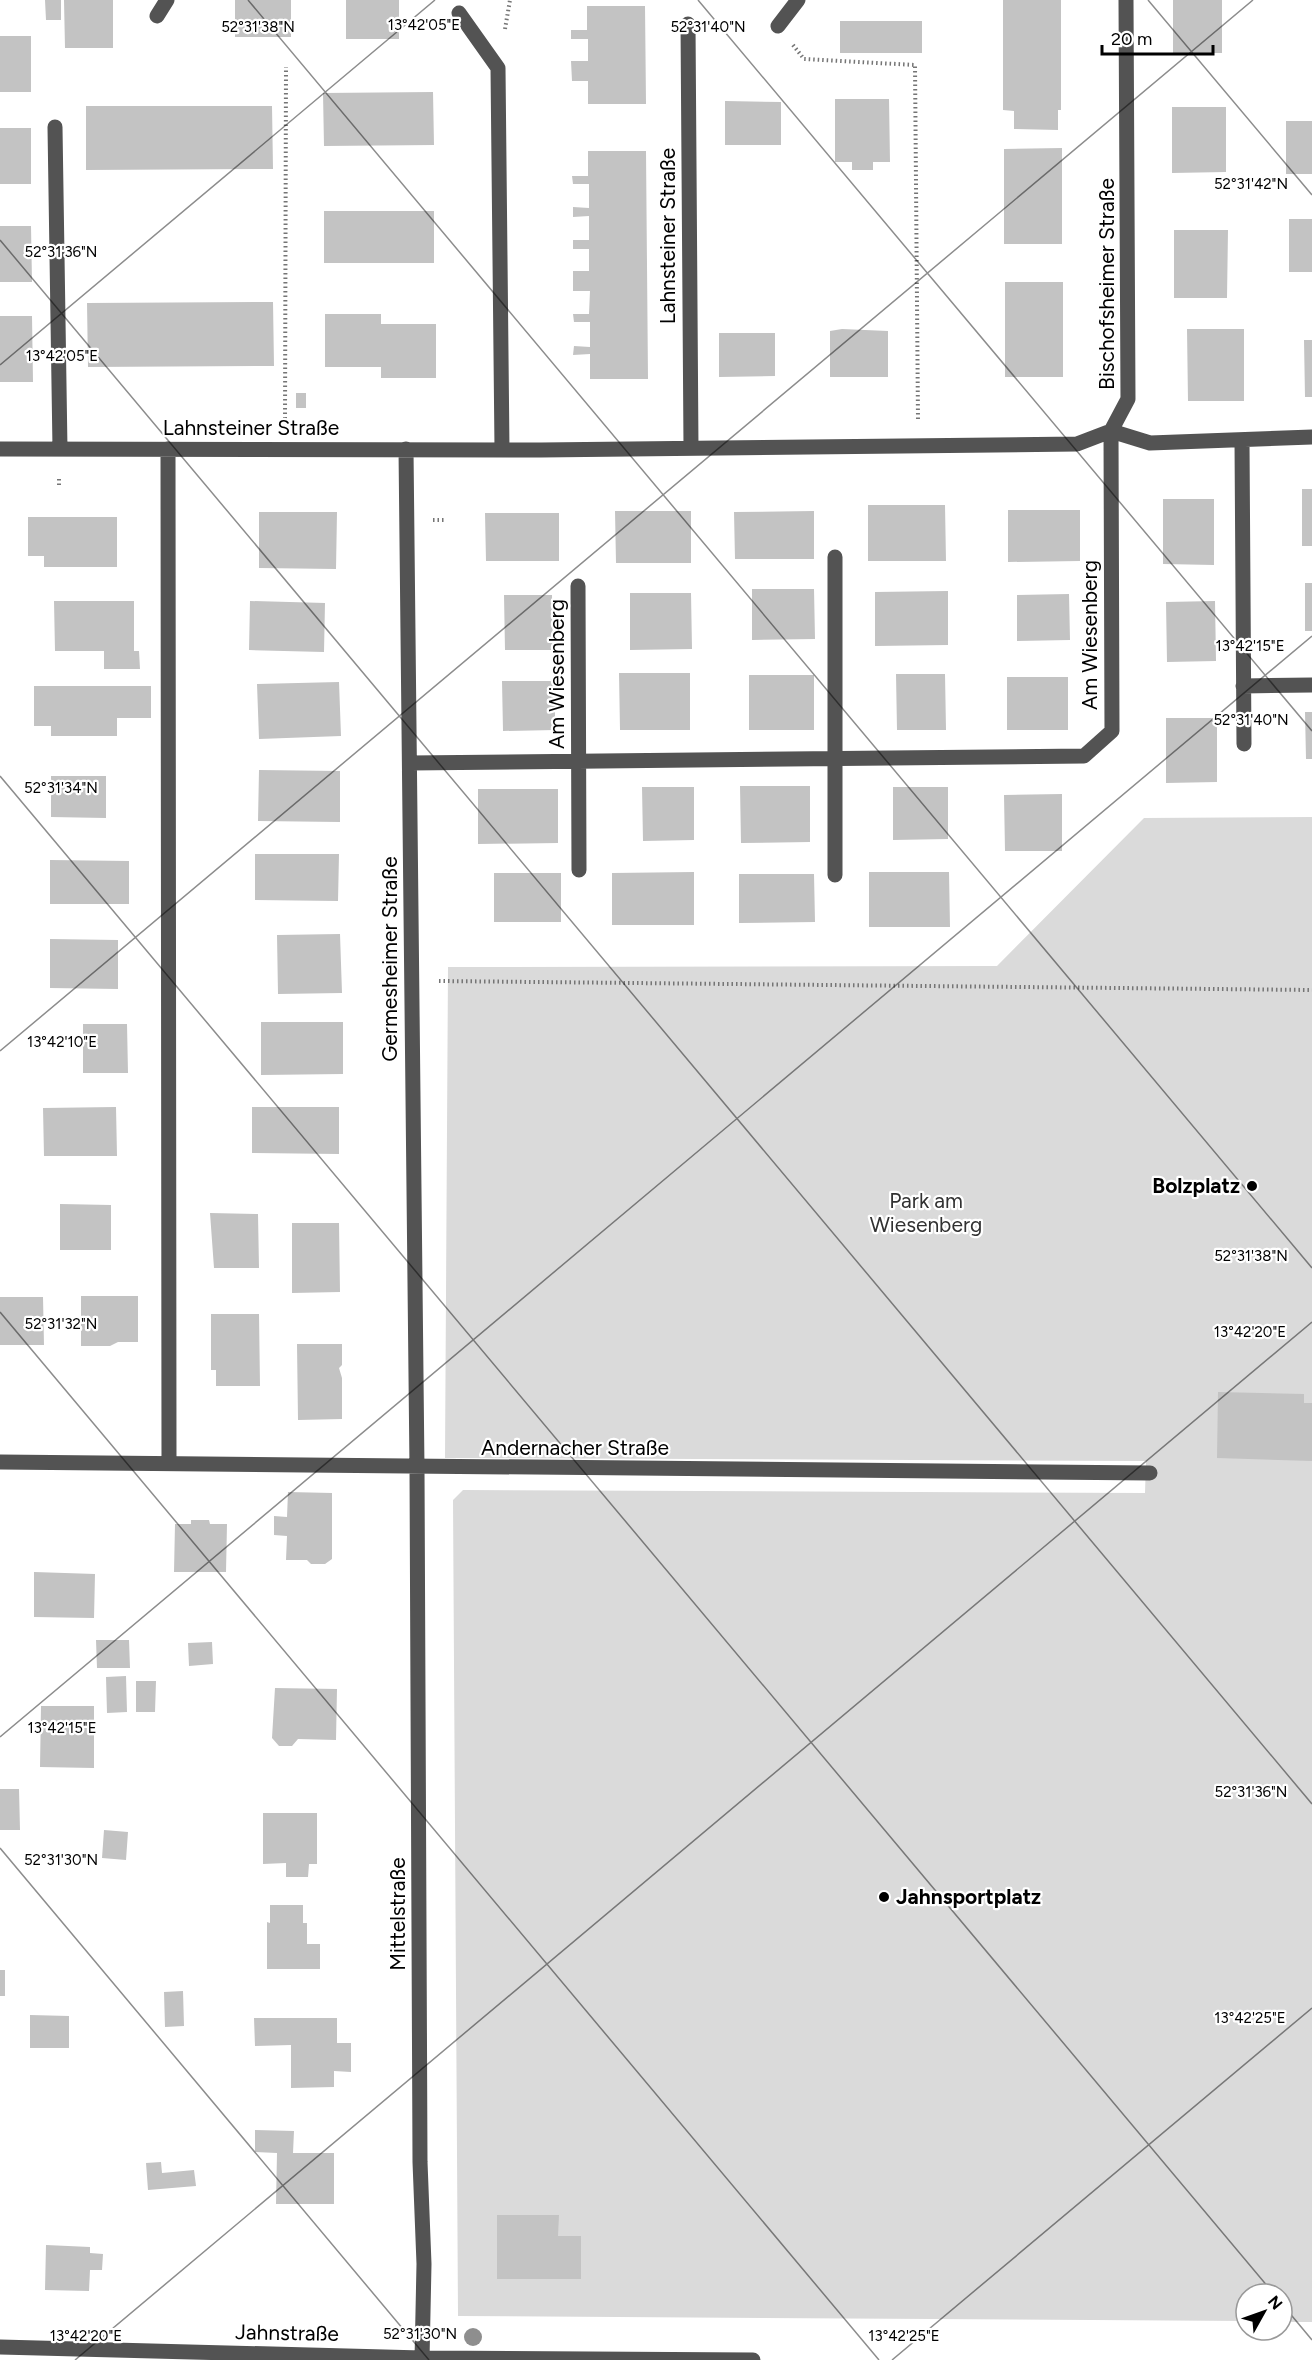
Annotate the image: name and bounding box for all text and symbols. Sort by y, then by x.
text: 13°42'05"E [388,16,460,34]
text: 52°31'38"N [221,18,295,36]
text: 52°31'40"N [670,18,746,36]
scale bar [1102,18,1213,56]
text: 20 m [1111,28,1152,50]
street label: Lahnsteiner Straße [655,148,680,324]
text: 52°31'42"N [1214,175,1288,193]
street label: Bischofsheimer Straße [1094,178,1119,390]
text: 52°31'36"N [25,243,97,261]
text: 13°42'05"E [26,347,98,365]
street label: Lahnsteiner Straße [163,415,339,440]
street label: Am Wiesenberg [1077,560,1102,710]
street label: Am Wiesenberg [544,599,569,749]
text: 13°42'15"E [1215,637,1285,655]
text: 52°31'40"N [1213,711,1289,729]
text: 52°31'34"N [24,779,98,797]
street label: Germesheimer Straße [377,856,402,1062]
text: 13°42'10"E [27,1033,97,1051]
place label: Bolzplatz [1152,1173,1240,1198]
marker: Bolzplatz [1245,1179,1259,1193]
park label: Park am Wiesenberg [870,1188,982,1237]
text: 52°31'38"N [1214,1247,1288,1265]
text: 52°31'32"N [25,1315,97,1333]
text: 13°42'20"E [1214,1323,1286,1341]
street label: Andernacher Straße [481,1435,669,1460]
text: 13°42'15"E [27,1719,97,1737]
text: 52°31'36"N [1215,1783,1287,1801]
text: 52°31'30"N [24,1851,98,1869]
street label: Mittelstraße [385,1857,410,1971]
place label: Jahnsportplatz [896,1884,1041,1909]
marker: Jahnsportplatz [877,1890,891,1904]
text: 13°42'25"E [1214,2009,1286,2027]
north arrow [1234,2282,1294,2342]
text: N [1264,2292,1286,2314]
street label: Jahnstraße [235,2319,339,2346]
text: 52°31'30"N [383,2325,457,2343]
text: 13°42'20"E [50,2327,122,2345]
text: 13°42'25"E [868,2327,940,2345]

